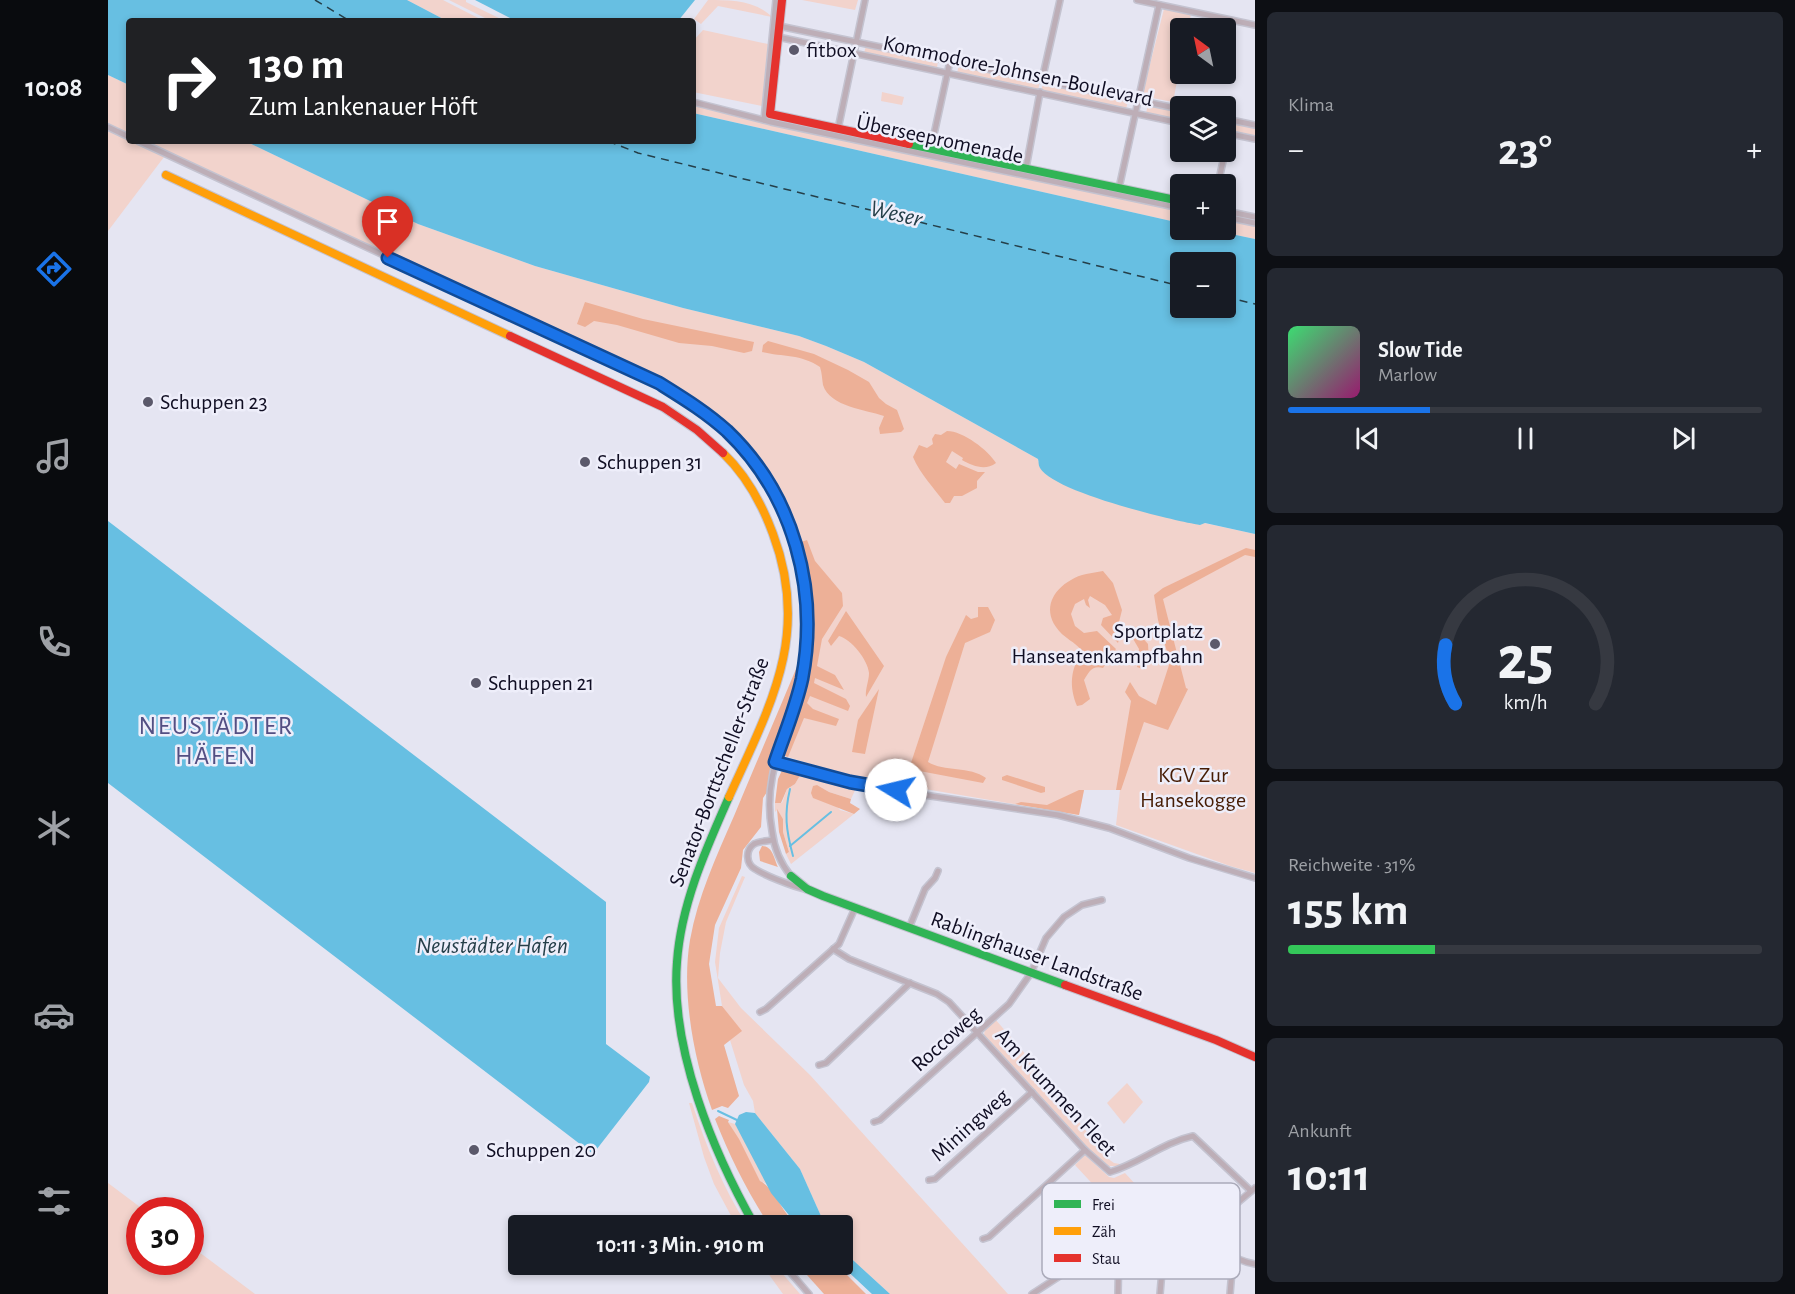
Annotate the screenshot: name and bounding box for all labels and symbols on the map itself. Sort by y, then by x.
north arrow [1170,18,1236,84]
street label: Kommodore-Johnsen-Boulevard [881,32,1155,110]
place label: fitbox [806,39,857,61]
marker: fitbox [787,43,801,57]
street label: Überseepromenade [854,111,1026,167]
pin [362,196,413,258]
water label: Weser [868,196,926,232]
place label: Schuppen 23 [160,391,268,413]
marker: Schuppen 23 [141,395,155,409]
place label: Schuppen 31 [597,451,702,473]
marker: Schuppen 31 [578,455,592,469]
place label: Sportplatz Hanseatenkampfbahn [1011,620,1203,667]
marker: Sportplatz Hanseatenkampfbahn [1208,637,1222,651]
street label: Senator-Borttscheller-Straße [665,654,773,890]
place label: Schuppen 21 [488,672,594,694]
marker: Schuppen 21 [469,676,483,690]
district label: NEUSTÄDTER HÄFEN [138,712,294,769]
position arrow [864,758,928,822]
park label: KGV Zur Hansekogge [1140,764,1246,811]
street label: Rablinghauser Landstraße [928,907,1146,1005]
water label: Neustädter Hafen [416,934,568,958]
street label: Roccoweg [907,1002,985,1076]
street label: Am Krummen Fleet [991,1024,1121,1160]
street label: Miningweg [927,1084,1013,1165]
place label: Schuppen 20 [486,1139,596,1161]
marker: Schuppen 20 [467,1143,481,1157]
legend [1042,1183,1240,1279]
speed limit sign: 30 [126,1197,204,1275]
text: Frei [1092,1197,1115,1213]
text: Zäh [1092,1224,1116,1240]
text: Stau [1092,1251,1120,1267]

